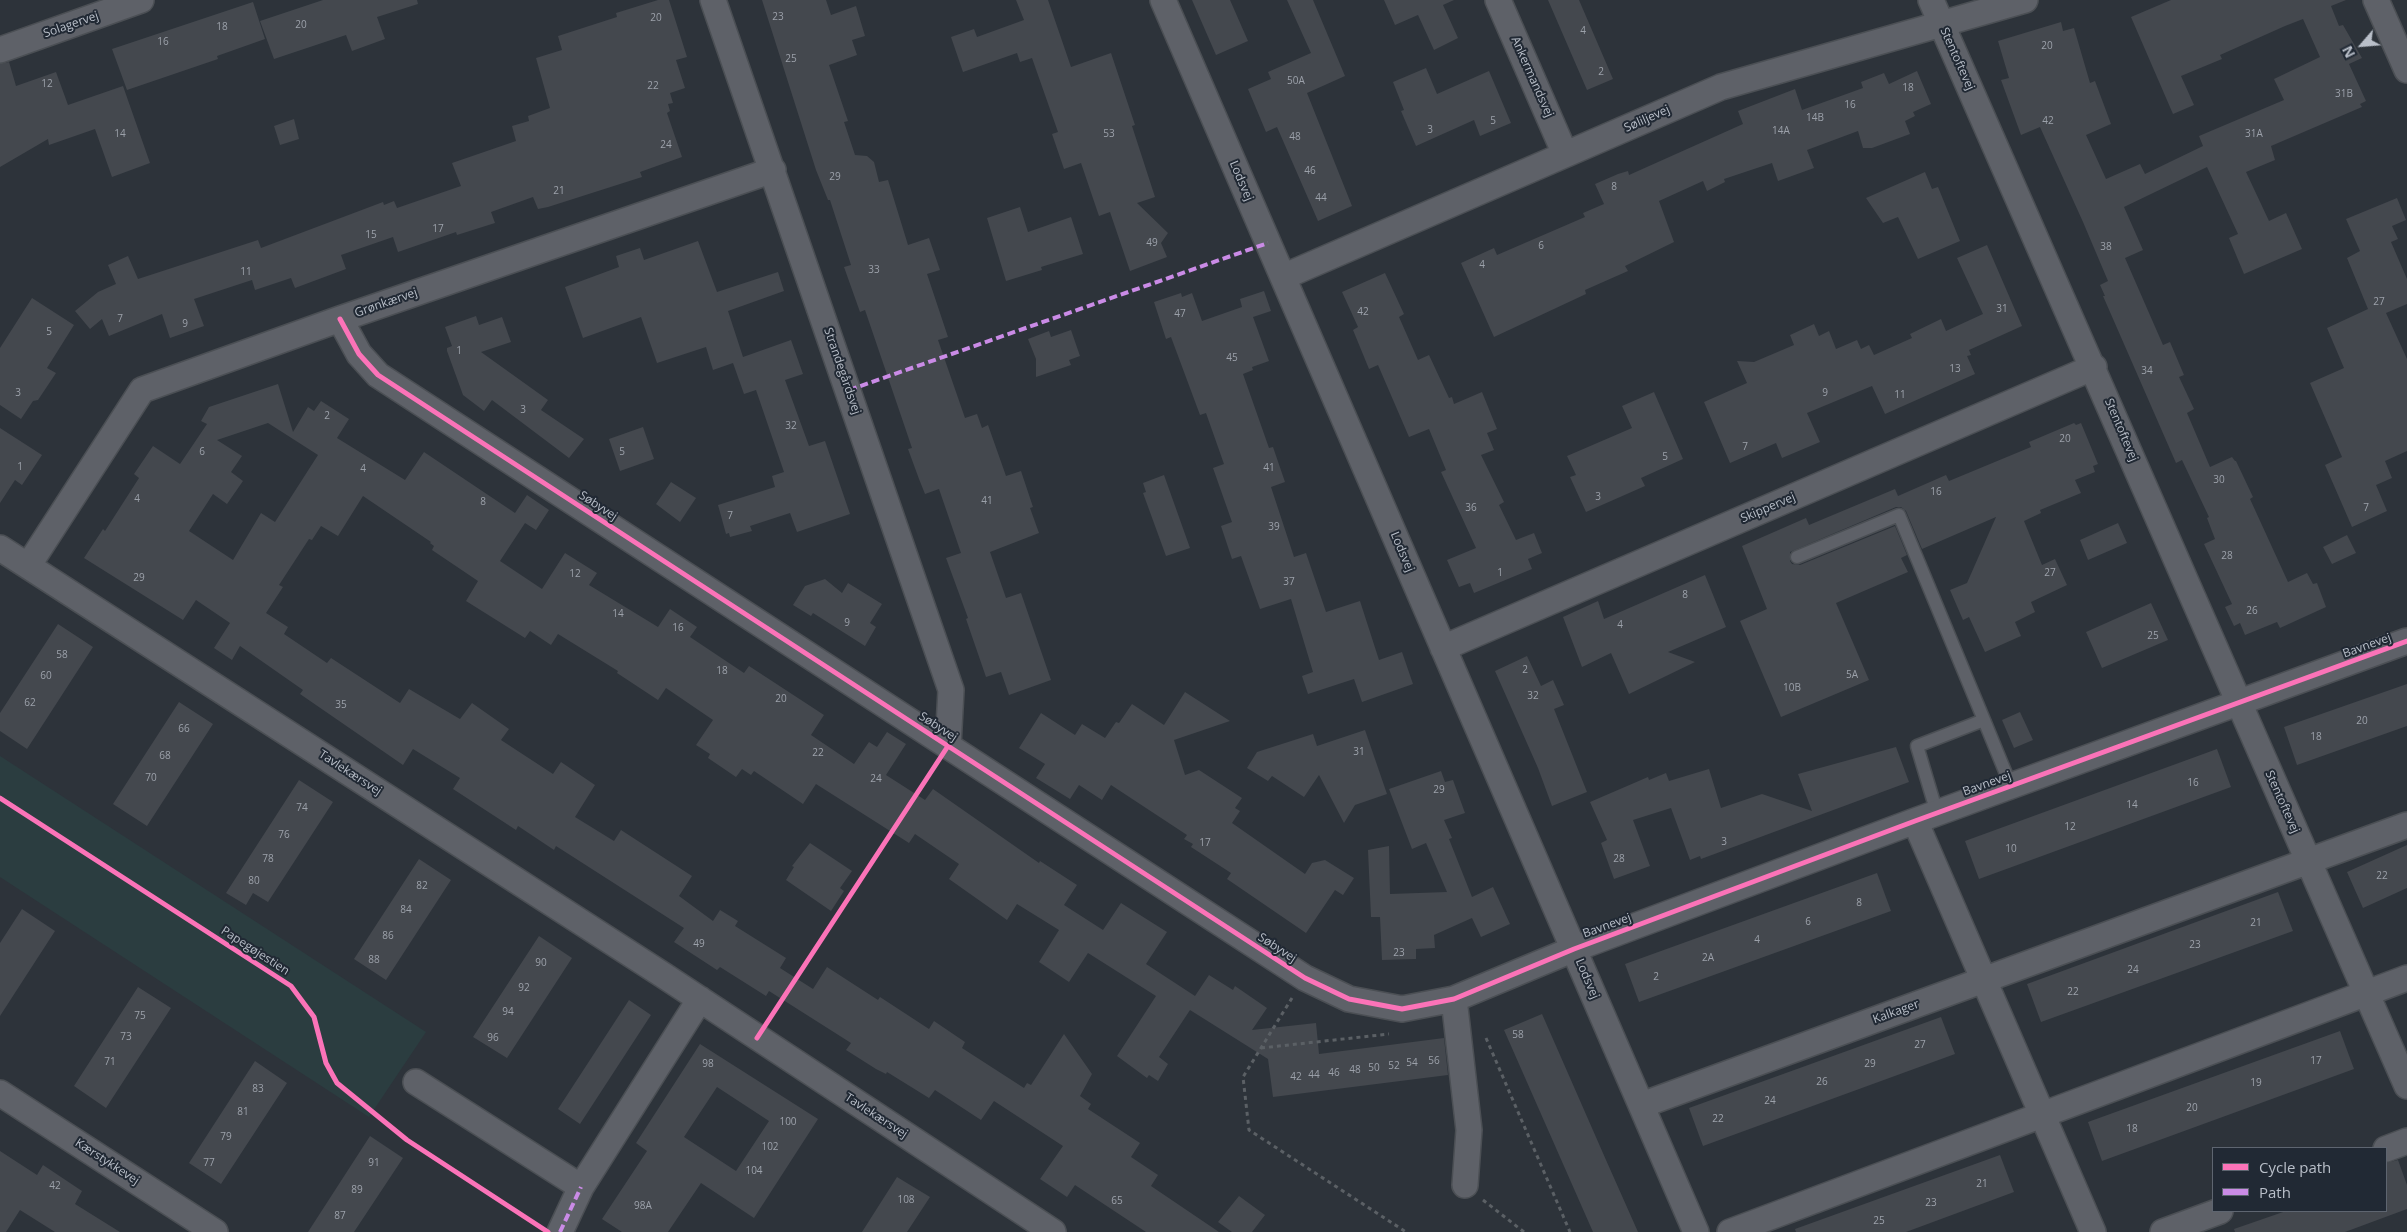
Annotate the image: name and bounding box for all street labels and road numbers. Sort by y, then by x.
street label: Solagervej [42,9,100,41]
street label: Stentoftevej [1937,25,1977,93]
street label: Ankermandsvej [1508,34,1556,120]
street label: Søliljevej [1622,103,1672,135]
street label: Lodsvej [1226,159,1256,203]
street label: Grønkærvej [353,286,419,320]
street label: Strandegårdsvej [820,326,864,416]
street label: Stentoftevej [2101,396,2141,464]
street label: Søbyvej [576,488,620,524]
street label: Skippervej [1738,490,1798,526]
street label: Lodsvej [1387,530,1417,574]
street label: Bavnevej [2341,631,2393,661]
street label: Søbyvej [916,709,960,745]
street label: Tavlekærsvej [316,747,384,799]
street label: Stentoftevej [2262,768,2302,836]
street label: Bavnevej [1961,769,2013,799]
street label: Bavnevej [1581,911,1633,941]
street label: Papegøjestien [218,924,292,978]
street label: Søbyvej [1255,930,1299,966]
street label: Lodsvej [1572,957,1602,1001]
street label: Kalkager [1871,997,1921,1027]
street label: Tavlekærsvej [842,1090,910,1142]
street label: Kærstykkevej [72,1136,142,1188]

